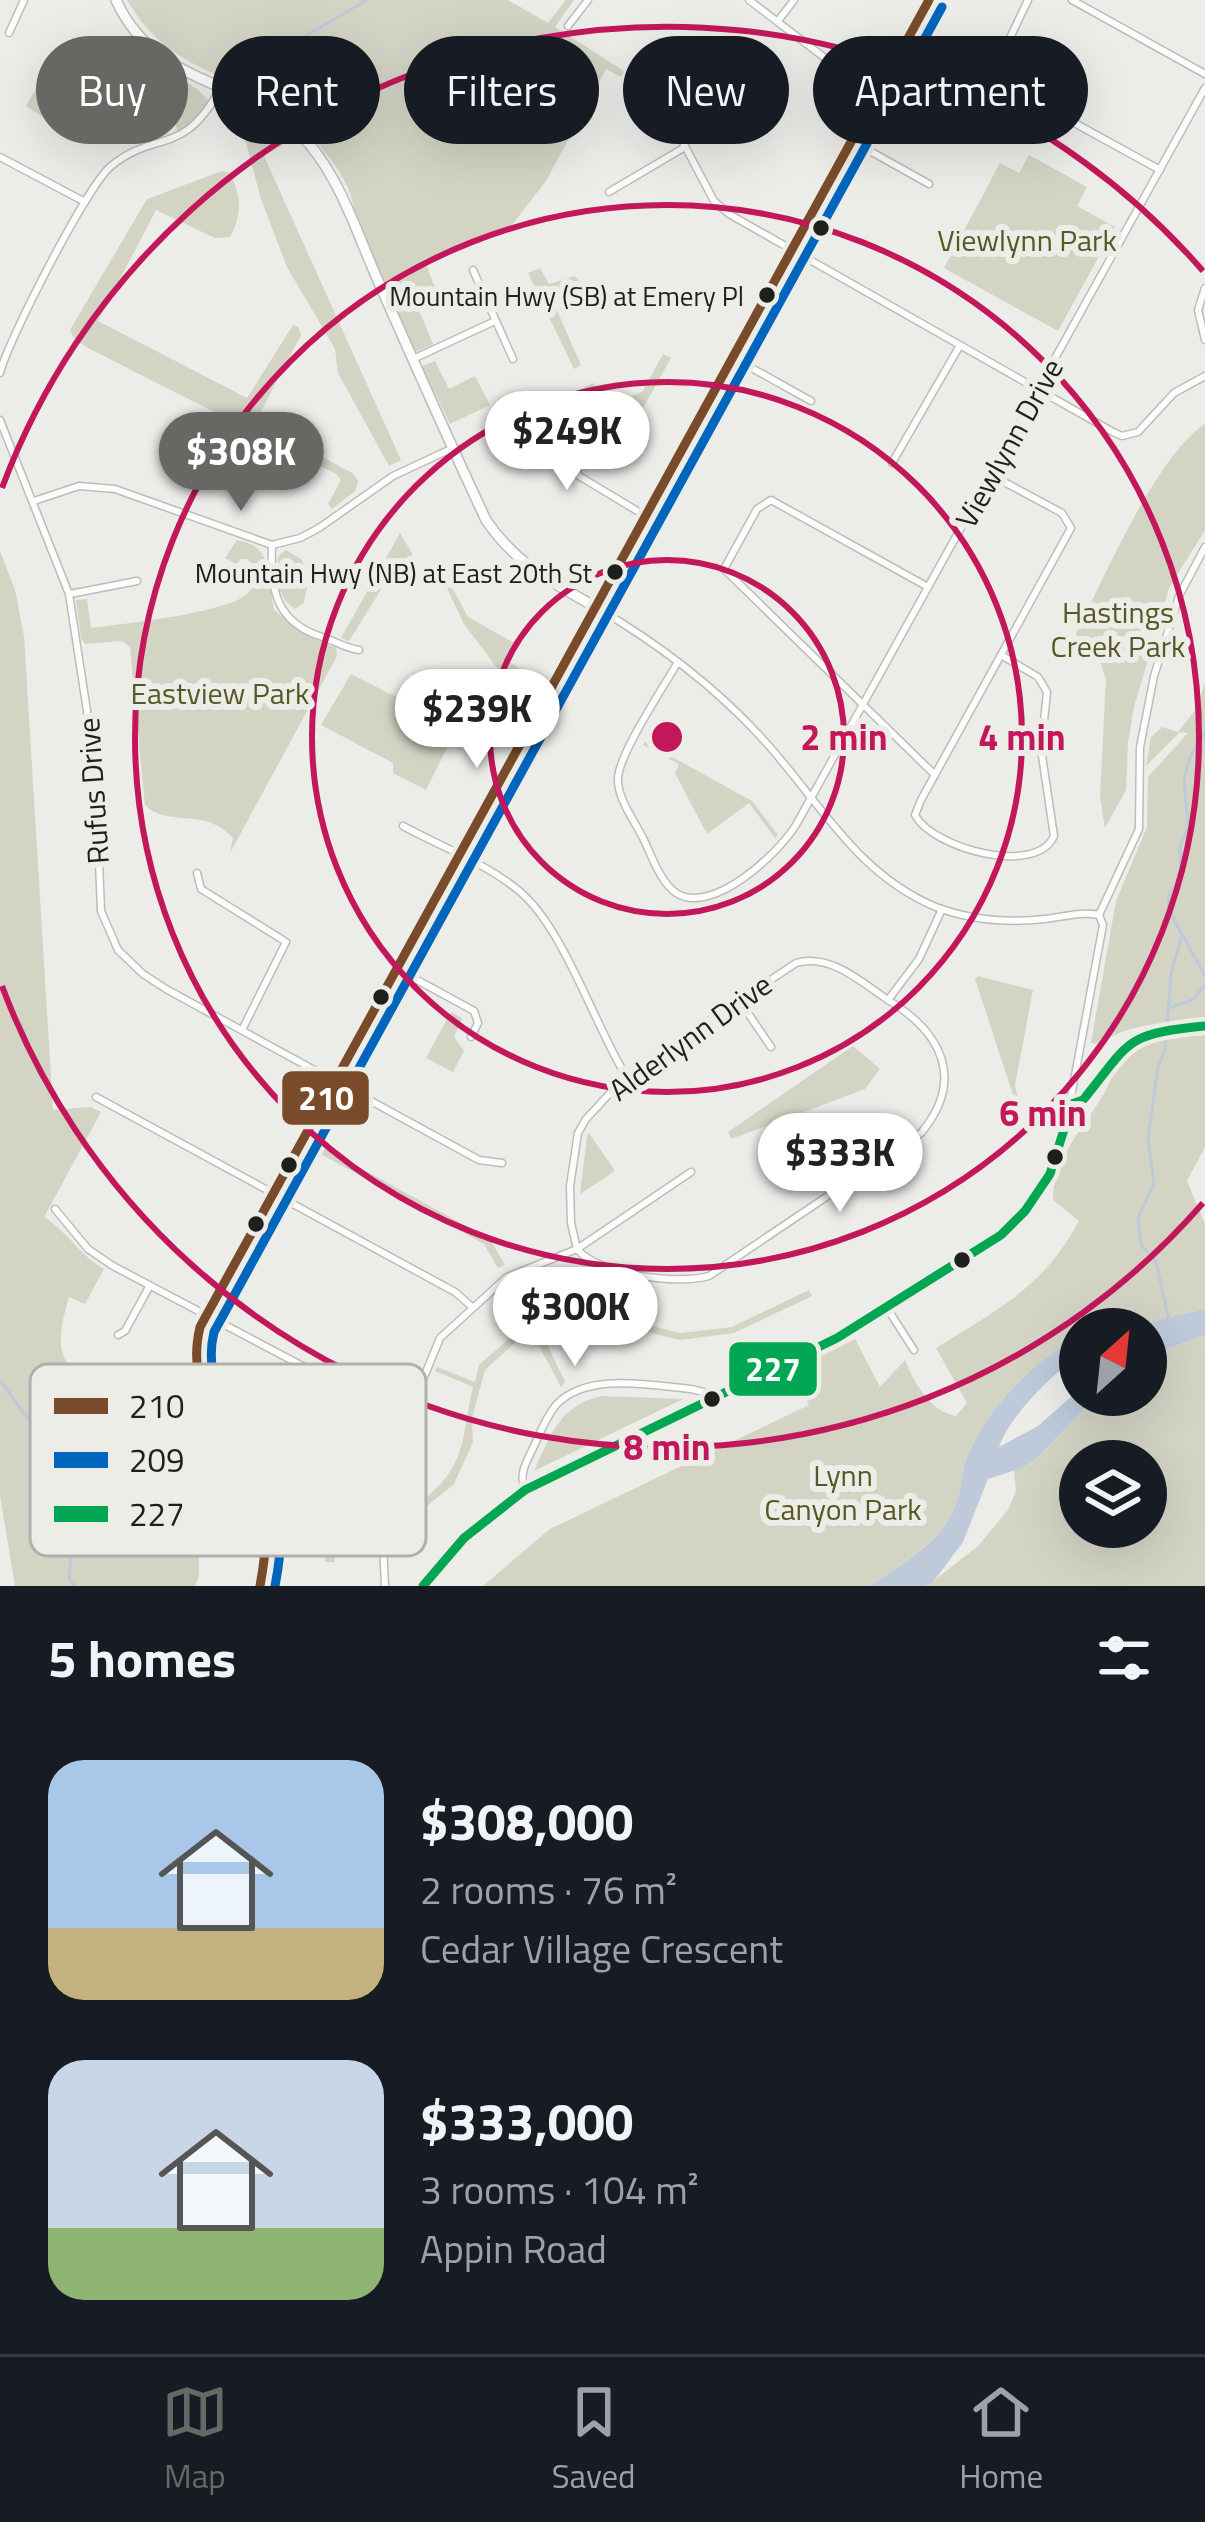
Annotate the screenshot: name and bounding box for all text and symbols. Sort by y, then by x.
chip: Buy [36,36,188,144]
chip: Rent [212,36,380,144]
chip: Filters [404,36,599,144]
chip: New [623,36,789,144]
chip: Apartment [813,36,1088,144]
unlabelled marker [810,217,832,239]
park label: Viewlynn Park [937,217,1117,263]
place label: Mountain Hwy (SB) at Emery Pl [389,275,744,316]
marker: Mountain Hwy (SB) at Emery Pl [756,284,778,306]
street label: Viewlynn Drive [943,350,1075,536]
pin: $249K [483,391,651,493]
text: $249K [512,400,622,459]
pin: $308K [157,412,325,514]
text: $308K [186,421,296,480]
place label: Mountain Hwy (NB) at East 20th St [195,552,593,593]
marker: Mountain Hwy (NB) at East 20th St [604,561,626,583]
park label: Hastings Creek Park [1051,589,1185,669]
pin: $239K [393,669,561,771]
park label: Eastview Park [131,670,309,716]
text: $239K [422,678,532,737]
text: 2 min [800,709,888,764]
text: 4 min [978,709,1066,764]
street label: Rufus Drive [65,716,121,866]
centre of rings [646,716,688,758]
street label: Alderlynn Drive [599,962,781,1112]
unlabelled marker [370,986,392,1008]
line badge: 210 [280,1069,371,1127]
text: 210 [298,1073,354,1123]
text: 6 min [999,1085,1087,1140]
pin: $333K [756,1113,924,1215]
text: $333K [785,1122,895,1181]
unlabelled marker [1044,1146,1066,1168]
unlabelled marker [278,1154,300,1176]
unlabelled marker [245,1213,267,1235]
unlabelled marker [951,1249,973,1271]
pin: $300K [491,1267,659,1369]
text: $300K [520,1276,630,1335]
north arrow [1059,1308,1167,1416]
map controls [1059,1308,1167,1548]
line badge: 227 [727,1340,819,1398]
text: 227 [745,1344,801,1394]
legend [30,1364,426,1556]
text: 210 [129,1381,184,1431]
unlabelled marker [701,1388,723,1410]
text: 8 min [623,1419,711,1474]
text: 209 [129,1435,184,1485]
button: layers [1059,1440,1167,1548]
park label: Lynn Canyon Park [764,1452,922,1532]
text: 227 [129,1489,184,1539]
text: 5 homes [48,1619,236,1697]
icon: filters [1091,1625,1157,1691]
text: $308,000 [420,1782,633,1860]
icon: home [144,1808,288,1952]
text: 2 rooms · 76 m² [420,1860,677,1919]
text: Cedar Village Crescent [420,1919,783,1978]
text: $333,000 [420,2082,633,2160]
icon: home [144,2108,288,2252]
text: 3 rooms · 104 m² [420,2160,699,2219]
text: Appin Road [420,2219,607,2278]
tab: Map [162,2379,228,2501]
tab: Saved [552,2379,636,2501]
tab: Home [959,2379,1043,2501]

